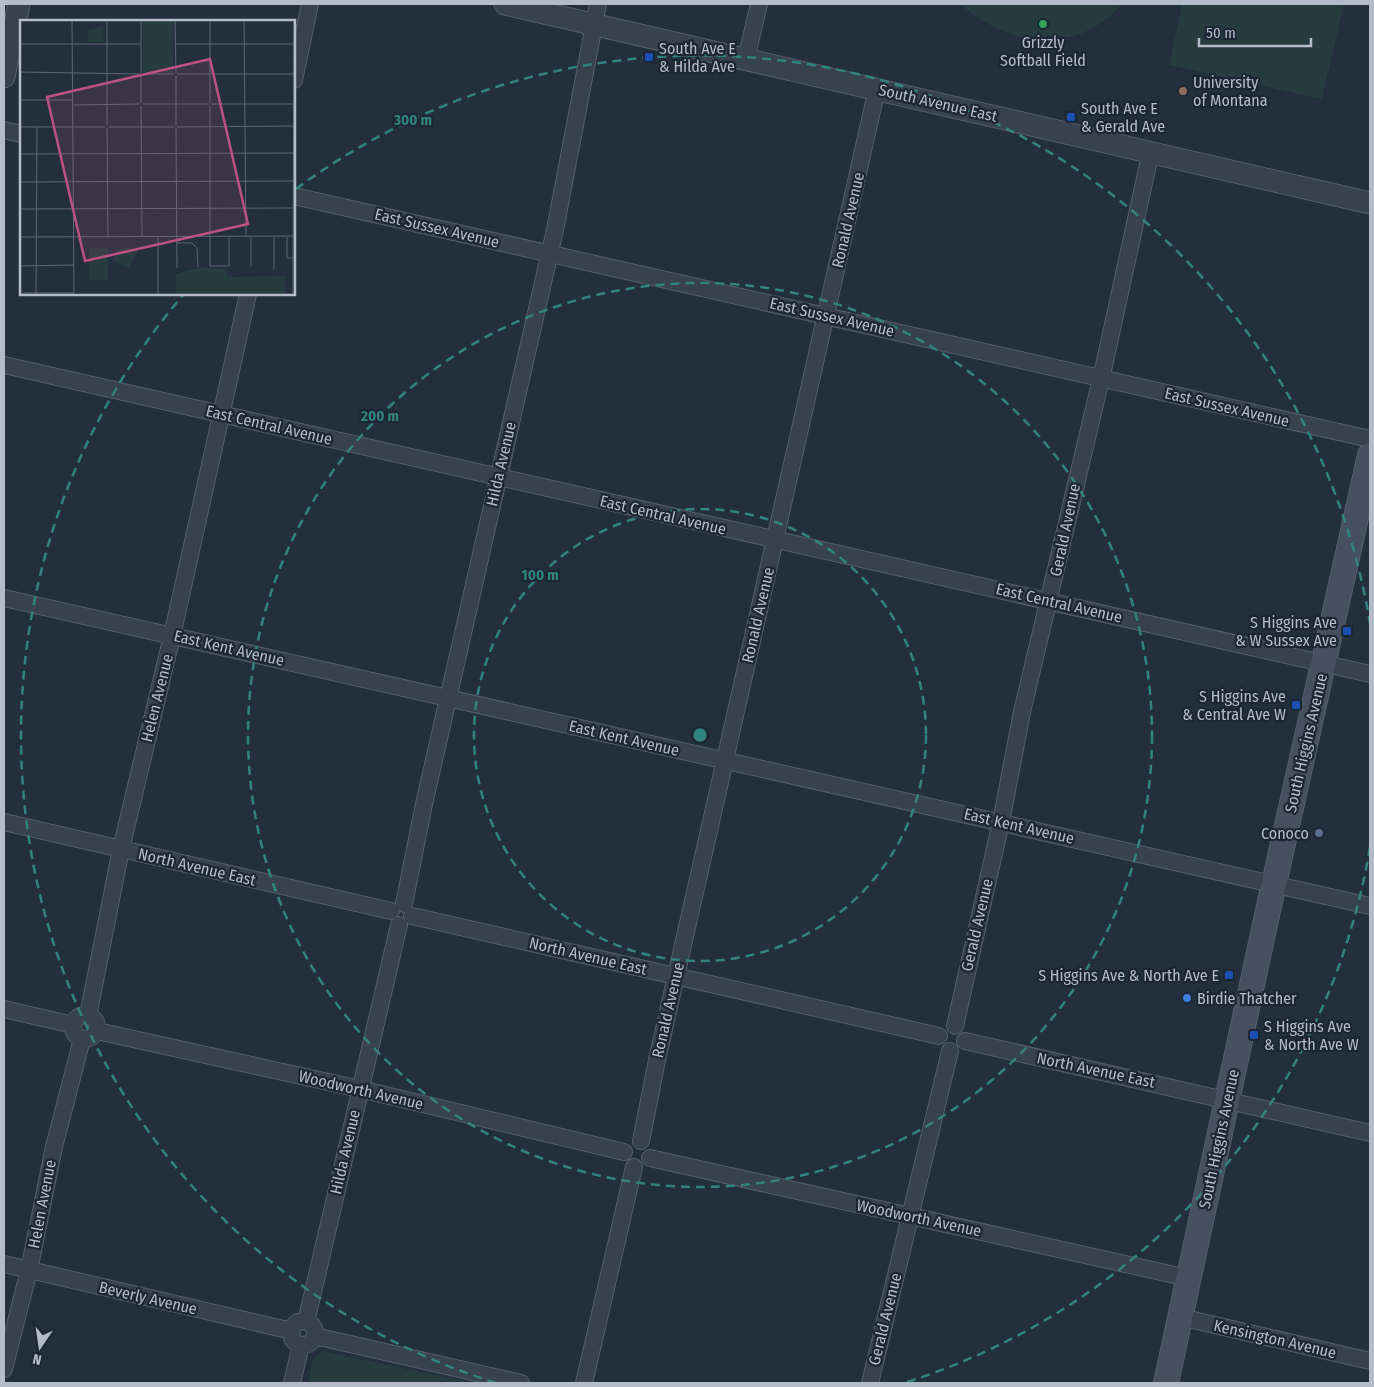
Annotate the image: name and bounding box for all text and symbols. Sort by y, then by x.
scale bar [1199,15,1312,47]
marker: Grizzly Softball Field [1037,18,1049,30]
inset map [20,20,295,295]
text: 50 m [1206,24,1236,42]
place label: Grizzly Softball Field [1000,33,1086,70]
place label: South Ave E & Hilda Ave [659,39,736,76]
marker: South Ave E & Hilda Ave [643,51,655,63]
place label: University of Montana [1193,73,1268,110]
street label: South Avenue East [877,80,1000,126]
marker: University of Montana [1177,85,1189,97]
place label: South Ave E & Gerald Ave [1081,99,1165,136]
text: 300 m [393,111,432,129]
marker: South Ave E & Gerald Ave [1065,111,1077,123]
street label: Ronald Avenue [828,170,868,270]
street label: East Sussex Avenue [373,204,501,252]
street label: East Sussex Avenue [768,293,896,341]
street label: East Sussex Avenue [1163,383,1291,431]
street label: East Central Avenue [204,401,334,449]
text: 200 m [360,407,399,425]
street label: Hilda Avenue [482,420,520,508]
street label: Gerald Avenue [1046,482,1084,578]
street label: East Central Avenue [598,491,728,539]
street label: Ronald Avenue [738,565,778,665]
text: 100 m [521,566,559,584]
street label: East Central Avenue [994,579,1124,627]
place label: S Higgins Ave & W Sussex Ave [1235,613,1337,650]
marker: S Higgins Ave & W Sussex Ave [1341,625,1353,637]
street label: East Kent Avenue [172,626,286,670]
street label: Helen Avenue [137,652,177,744]
street label: South Higgins Avenue [1281,672,1331,814]
place label: S Higgins Ave & Central Ave W [1182,687,1286,724]
marker: S Higgins Ave & Central Ave W [1290,699,1302,711]
street label: East Kent Avenue [567,716,681,760]
centre of rings [691,726,709,744]
street label: East Kent Avenue [962,804,1076,848]
place label: Conoco [1261,824,1309,843]
marker: Conoco [1313,827,1325,839]
street label: North Avenue East [136,844,258,890]
street label: Gerald Avenue [957,877,997,973]
street label: North Avenue East [527,933,649,979]
street label: Ronald Avenue [648,960,688,1060]
place label: S Higgins Ave & North Ave E [1038,966,1219,985]
marker: S Higgins Ave & North Ave E [1223,969,1235,981]
place label: Birdie Thatcher [1197,989,1297,1008]
marker: Birdie Thatcher [1181,992,1193,1004]
place label: S Higgins Ave & North Ave W [1264,1017,1359,1054]
marker: S Higgins Ave & North Ave W [1248,1029,1260,1041]
street label: North Avenue East [1035,1048,1157,1092]
street label: Woodworth Avenue [297,1066,425,1114]
street label: South Higgins Avenue [1195,1067,1243,1210]
street label: Hilda Avenue [326,1108,364,1196]
street label: Helen Avenue [24,1158,60,1250]
street label: Woodworth Avenue [855,1195,983,1241]
street label: Gerald Avenue [864,1271,906,1367]
street label: Beverly Avenue [97,1277,199,1319]
street label: Kensington Avenue [1212,1316,1338,1362]
north arrow [15,1322,65,1372]
text: N [31,1350,43,1368]

